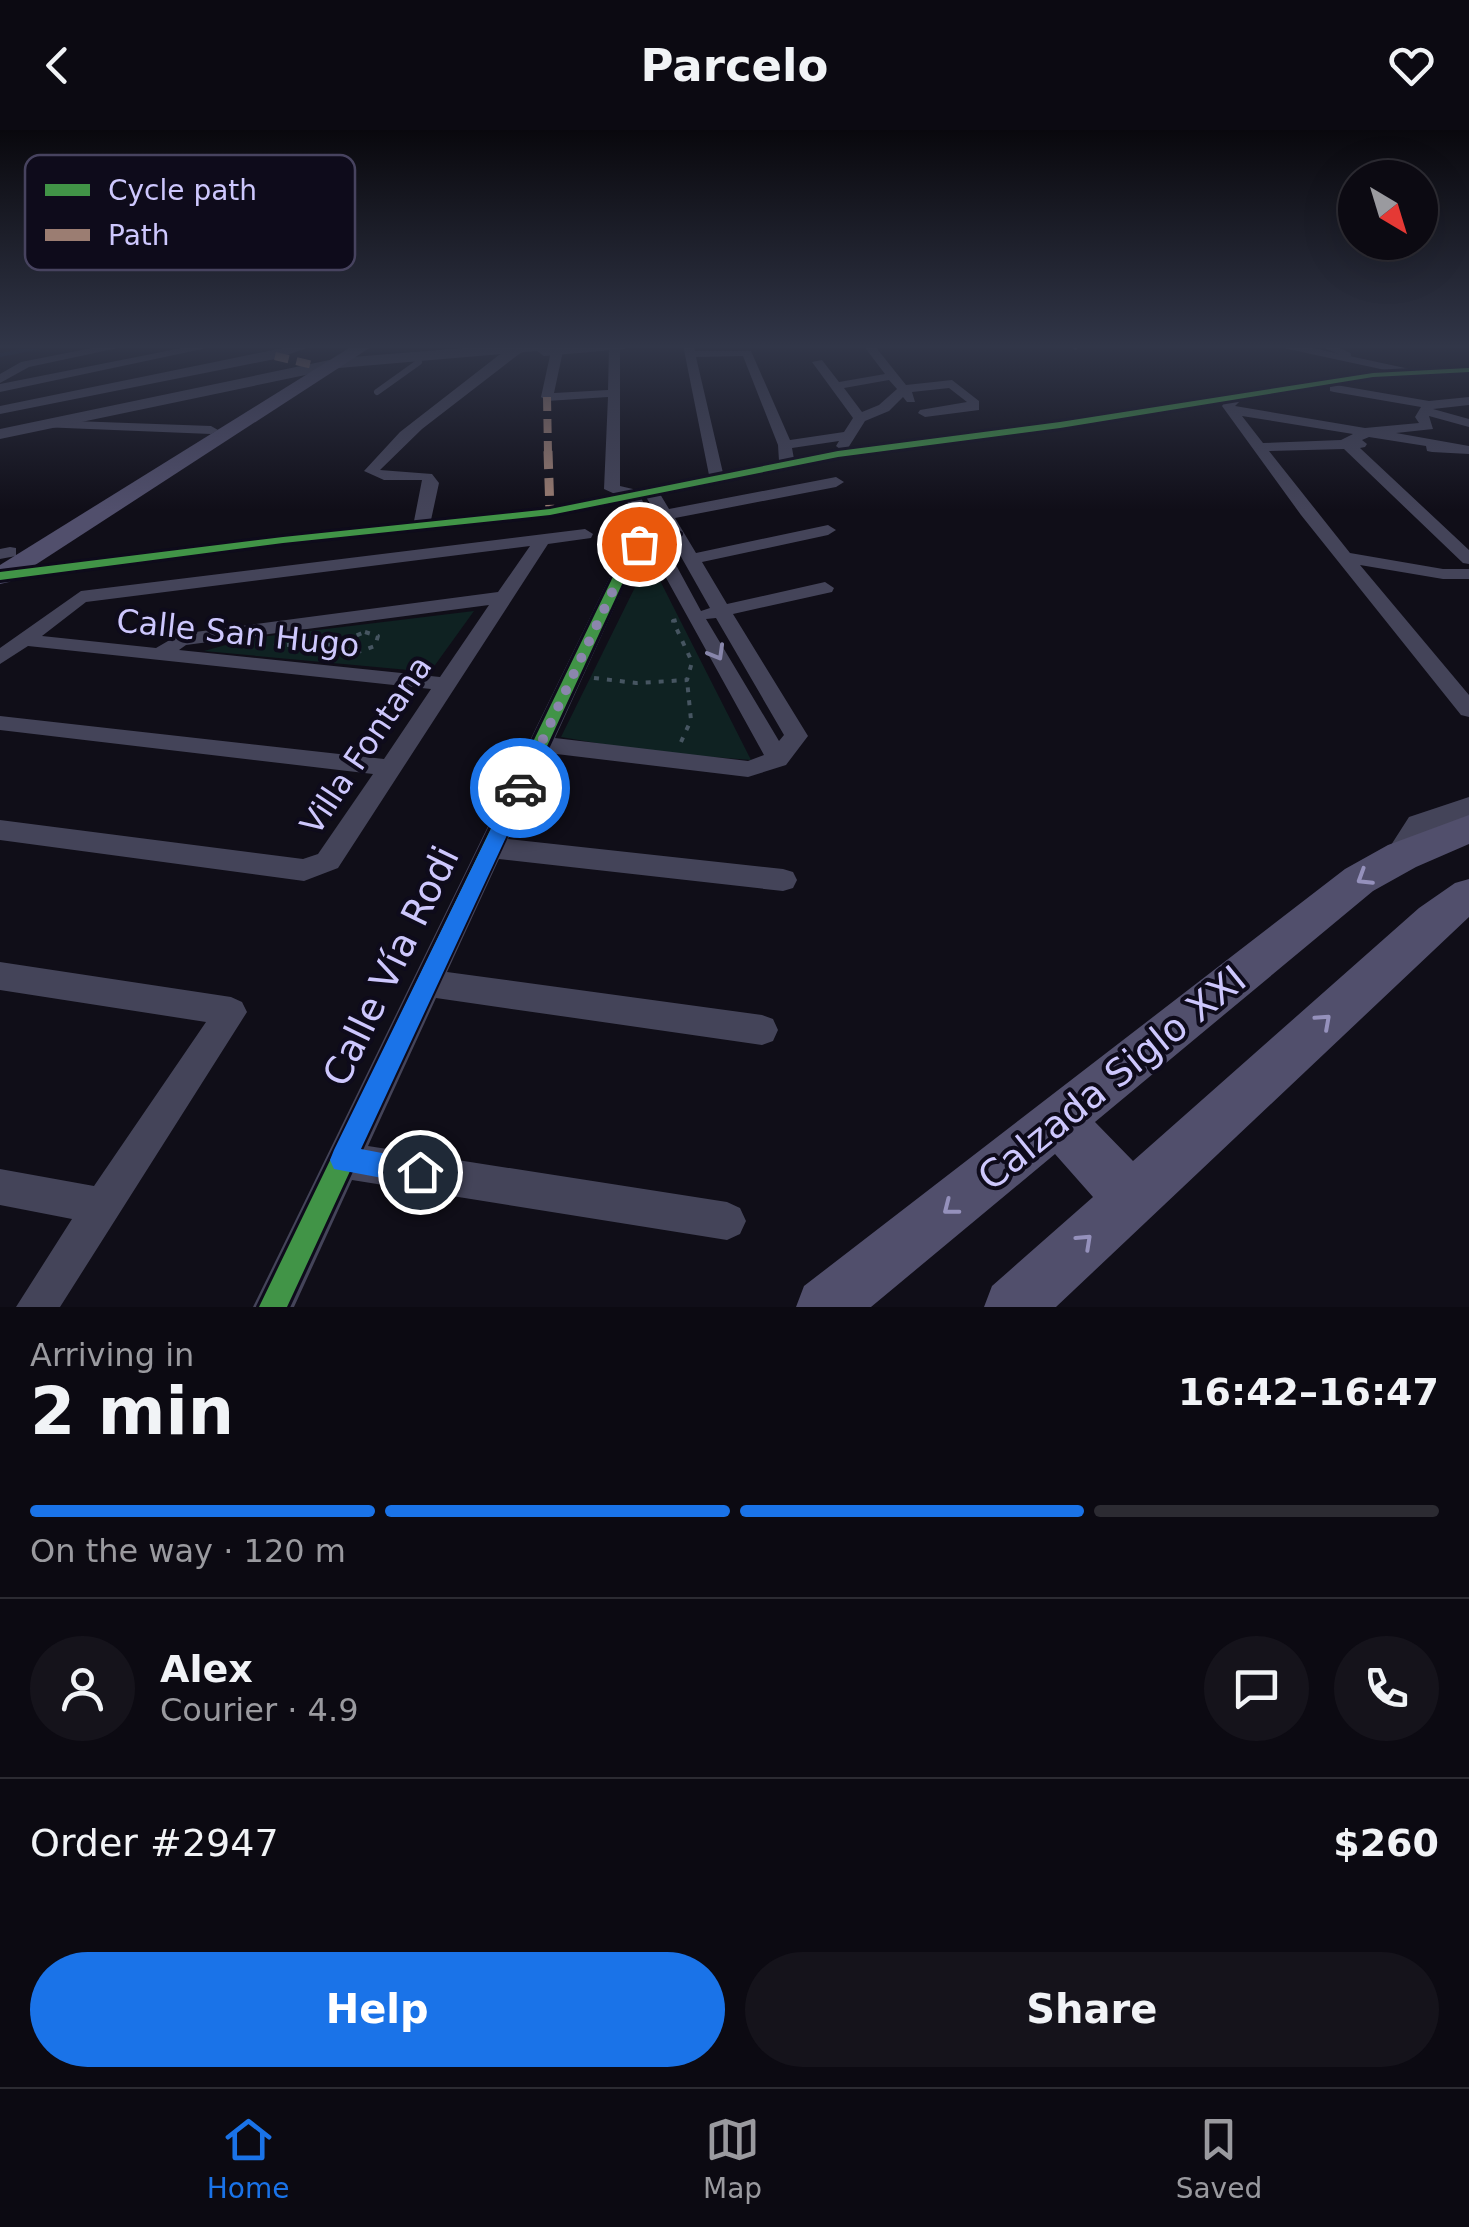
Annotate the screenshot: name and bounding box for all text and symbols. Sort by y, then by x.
icon: back [30,38,85,93]
icon: heart [1384,38,1439,93]
text: Parcelo [641,39,828,92]
legend [25,155,355,270]
north arrow [1338,160,1438,260]
map controls [1338,160,1438,260]
text: Cycle path [108,174,257,207]
text: Path [108,219,170,252]
pin [597,502,682,587]
icon: bag [612,517,667,572]
street label: Calle San Hugo [115,601,361,665]
one-way arrow [705,642,725,660]
street label: Villa Fontana [292,649,440,841]
courier [470,738,570,838]
icon: car [493,761,548,816]
street label: Calle Vía Rodi [314,839,468,1093]
one-way arrow [1356,866,1374,885]
street label: Calzada Siglo XXI [970,957,1254,1199]
one-way arrow [1313,1015,1331,1033]
pin [378,1130,463,1215]
icon: home [393,1145,448,1200]
one-way arrow [943,1196,961,1214]
one-way arrow [1073,1235,1092,1253]
text: Arriving in [30,1336,194,1374]
text: 16:42–16:47 [1178,1370,1439,1414]
text: 2 min [30,1374,234,1449]
text: On the way · 120 m [30,1532,346,1570]
button: person [30,1636,135,1741]
button: chat [1204,1636,1309,1741]
button: phone [1334,1636,1439,1741]
text: Alex [160,1647,253,1691]
text: Courier · 4.9 [160,1691,359,1729]
text: Order #2947 [30,1821,279,1865]
text: $260 [1333,1821,1439,1865]
button: Help [30,1952,725,2067]
button: Share [745,1952,1439,2067]
tab: Home [207,2112,289,2205]
tab: Map [703,2112,762,2205]
tab: Saved [1176,2112,1262,2205]

